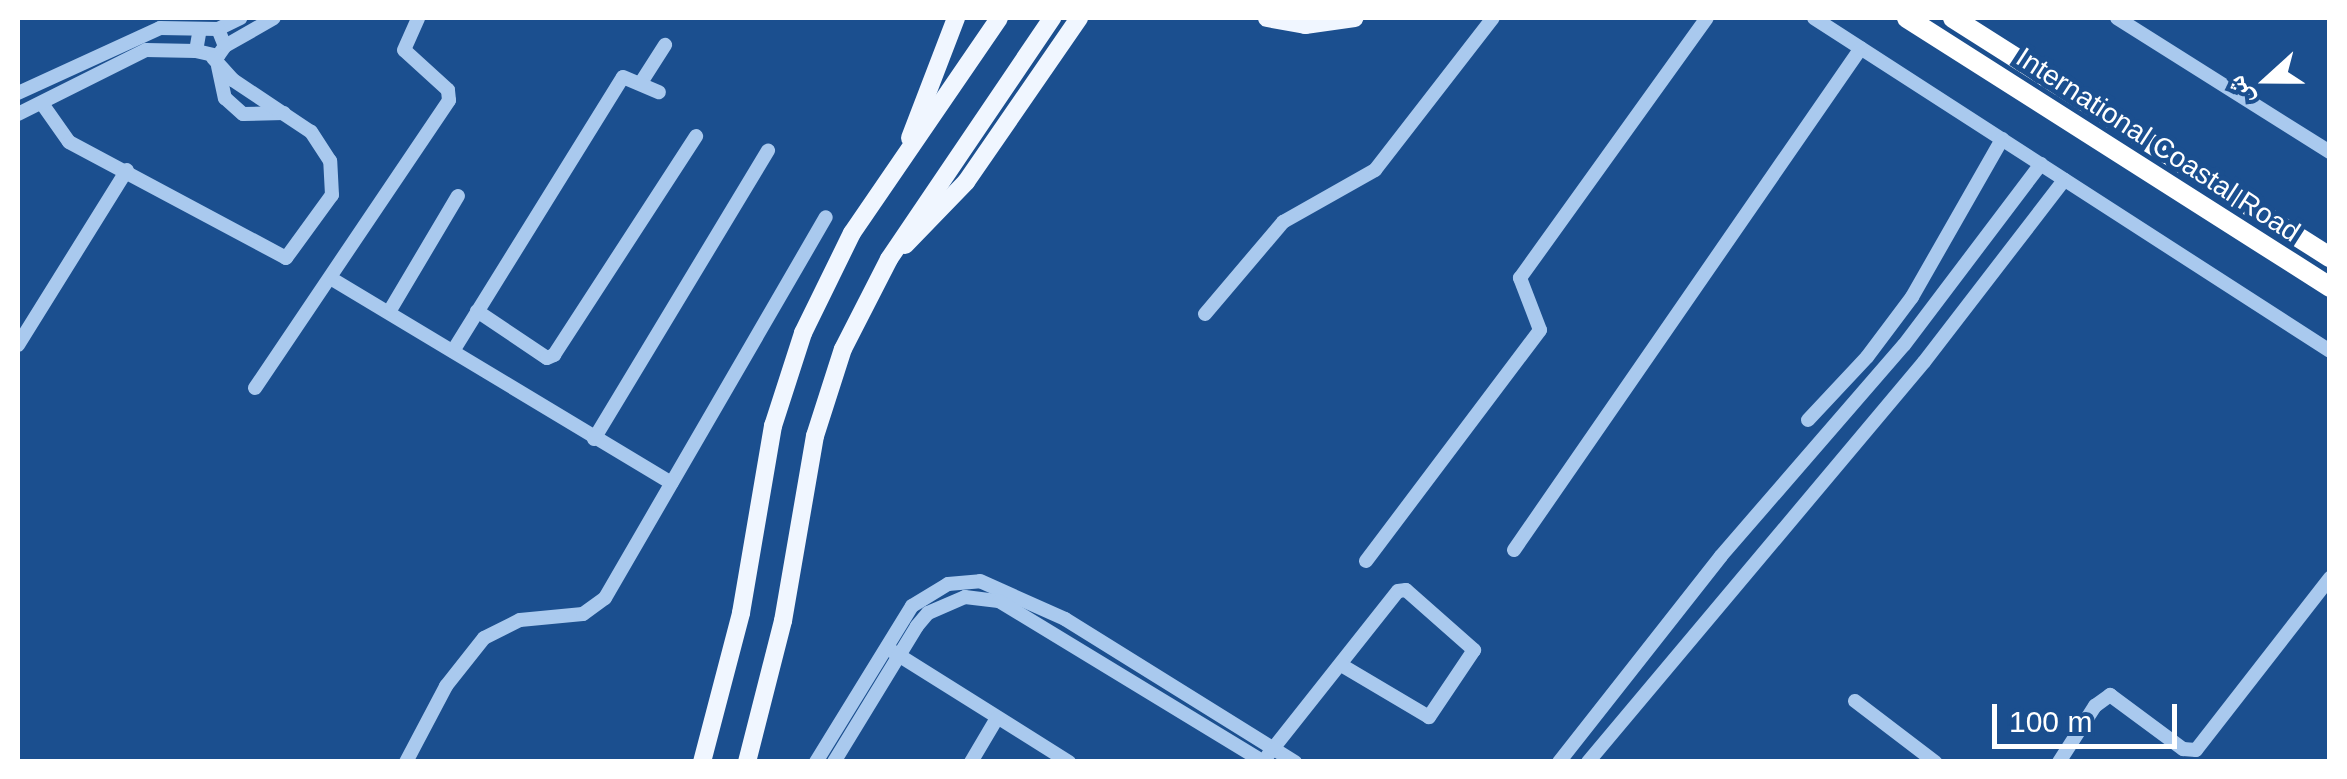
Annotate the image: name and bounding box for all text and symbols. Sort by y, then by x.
north arrow [2217,30,2317,130]
street label: International Coastal Road [2010,41,2306,249]
text: ش [2219,72,2258,110]
scale bar [1997,684,2182,746]
text: 100 m [2009,705,2092,738]

